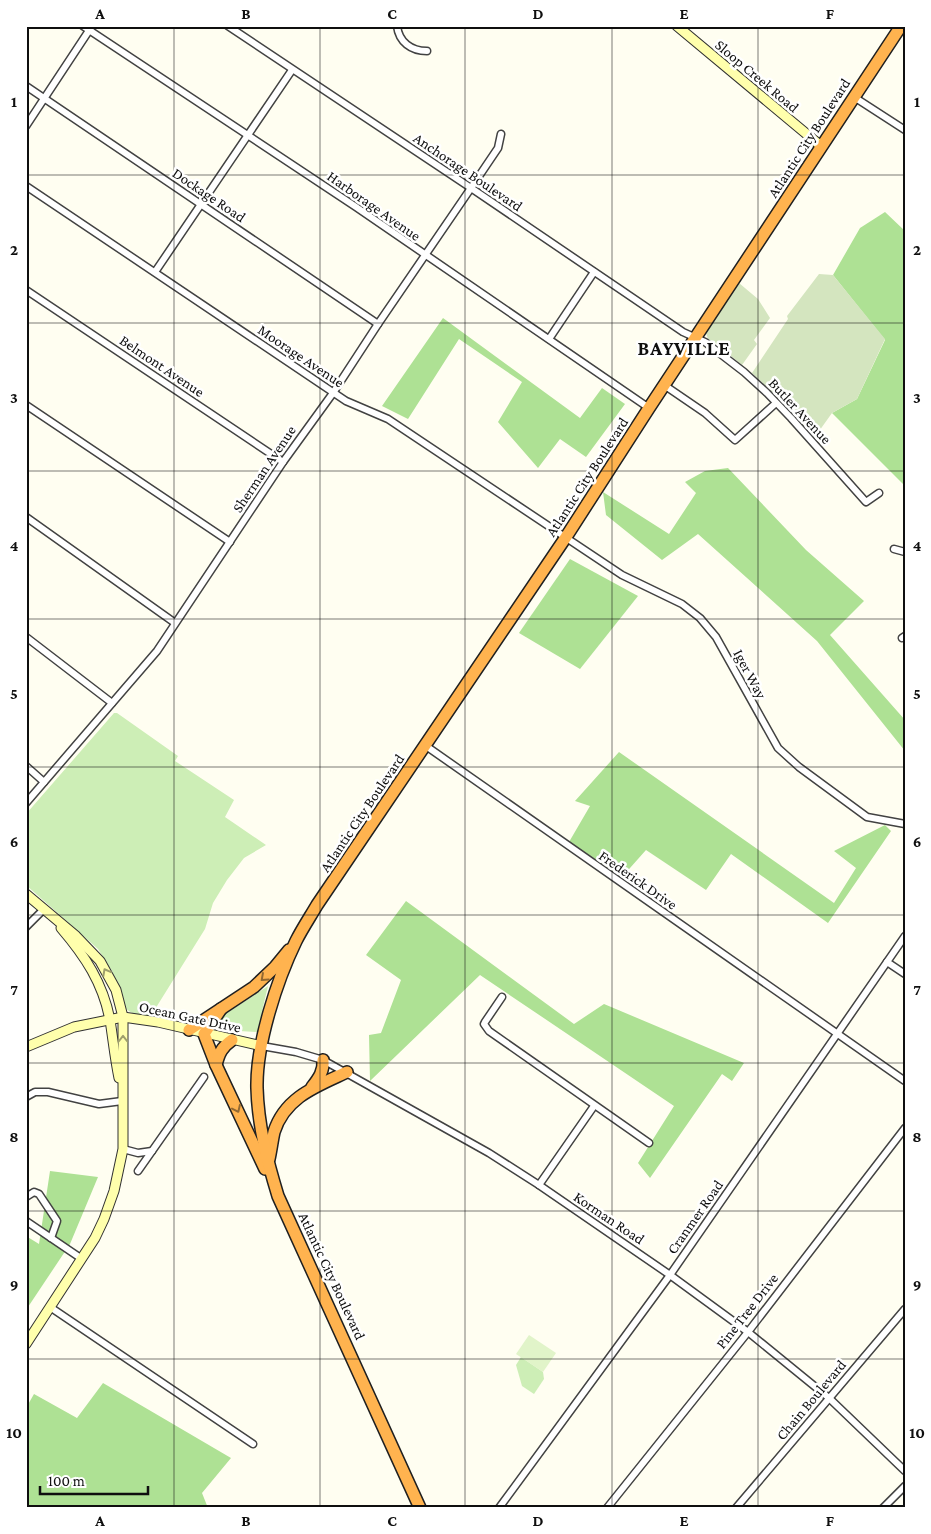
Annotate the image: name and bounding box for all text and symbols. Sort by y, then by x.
text: A [94,5,105,22]
text: B [241,5,251,22]
text: C [387,5,397,22]
text: D [532,5,544,22]
text: E [679,5,689,22]
text: F [826,5,835,22]
street label: Sloop Creek Road [711,36,802,116]
street label: Atlantic City Boulevard [765,76,854,201]
text: 1 [11,93,17,110]
text: 1 [914,93,920,110]
street label: Anchorage Boulevard [410,130,525,215]
street label: Dockage Road [169,165,249,226]
street label: Harborage Avenue [324,168,424,245]
text: 2 [10,241,18,258]
text: 2 [913,241,921,258]
street label: Moorage Avenue [254,321,347,392]
street label: Belmont Avenue [117,332,208,400]
district label: BAYVILLE [637,337,731,359]
street label: Butler Avenue [766,375,835,447]
text: 3 [10,389,18,406]
text: 3 [913,389,921,406]
street label: Atlantic City Boulevard [543,415,632,540]
street label: Sherman Avenue [229,422,299,515]
text: 4 [10,537,19,554]
text: 4 [913,537,922,554]
street label: Iger Way [730,647,770,702]
text: 5 [10,685,18,702]
text: 5 [913,685,921,702]
street label: Atlantic City Boulevard [317,751,408,875]
text: 6 [10,833,18,850]
text: 6 [913,833,921,850]
street label: Frederick Drive [596,847,680,913]
one-way arrow [102,968,112,977]
one-way arrow [260,972,269,981]
text: 7 [10,981,18,998]
text: 7 [913,981,921,998]
street label: Ocean Gate Drive [138,998,243,1036]
one-way arrow [118,1035,128,1042]
one-way arrow [230,1104,241,1113]
text: 8 [9,1128,19,1145]
text: 8 [912,1128,922,1145]
street label: Cranmer Road [664,1177,726,1257]
street label: Korman Road [571,1189,647,1247]
street label: Atlantic City Boulevard [295,1210,369,1343]
street label: Pine Tree Drive [713,1270,781,1352]
text: 9 [10,1276,18,1293]
text: 9 [913,1276,921,1293]
street label: Chain Boulevard [773,1357,849,1443]
text: 10 [6,1424,22,1441]
text: 10 [909,1424,925,1441]
scale bar [40,1464,148,1496]
text: 100 m [48,1473,85,1489]
text: A [94,1512,105,1529]
text: B [241,1512,251,1529]
text: C [387,1512,397,1529]
text: D [532,1512,544,1529]
text: E [679,1512,689,1529]
text: F [826,1512,835,1529]

